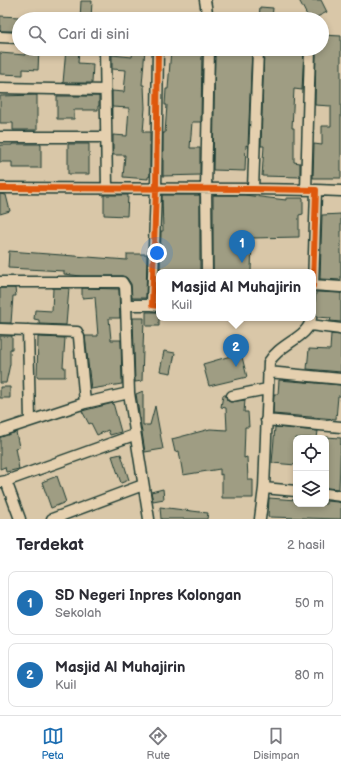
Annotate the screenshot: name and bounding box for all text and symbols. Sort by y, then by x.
search box [12,12,329,56]
icon: search [26,23,48,45]
text: Cari di sini [58,25,129,44]
pin: 1 [229,230,255,263]
your location [147,243,167,263]
popup [156,269,316,321]
text: Masjid Al Muhajirin [171,278,301,297]
text: Kuil [171,297,192,313]
pin: 2 [223,334,249,367]
map controls [293,435,329,507]
button: locate [293,435,329,471]
button: layers [293,471,329,507]
text: Terdekat [16,535,84,555]
text: 2 hasil [287,537,325,553]
text: SD Negeri Inpres Kolongan [55,586,241,605]
text: 1 [27,595,33,611]
text: 50 m [295,595,324,611]
text: Sekolah [55,605,101,621]
text: Masjid Al Muhajirin [55,658,185,677]
text: 2 [26,667,34,683]
text: 80 m [295,667,324,683]
text: Kuil [55,677,76,693]
tab: Peta [41,725,64,762]
tab: Rute [147,725,170,762]
tab: Disimpan [253,725,300,762]

